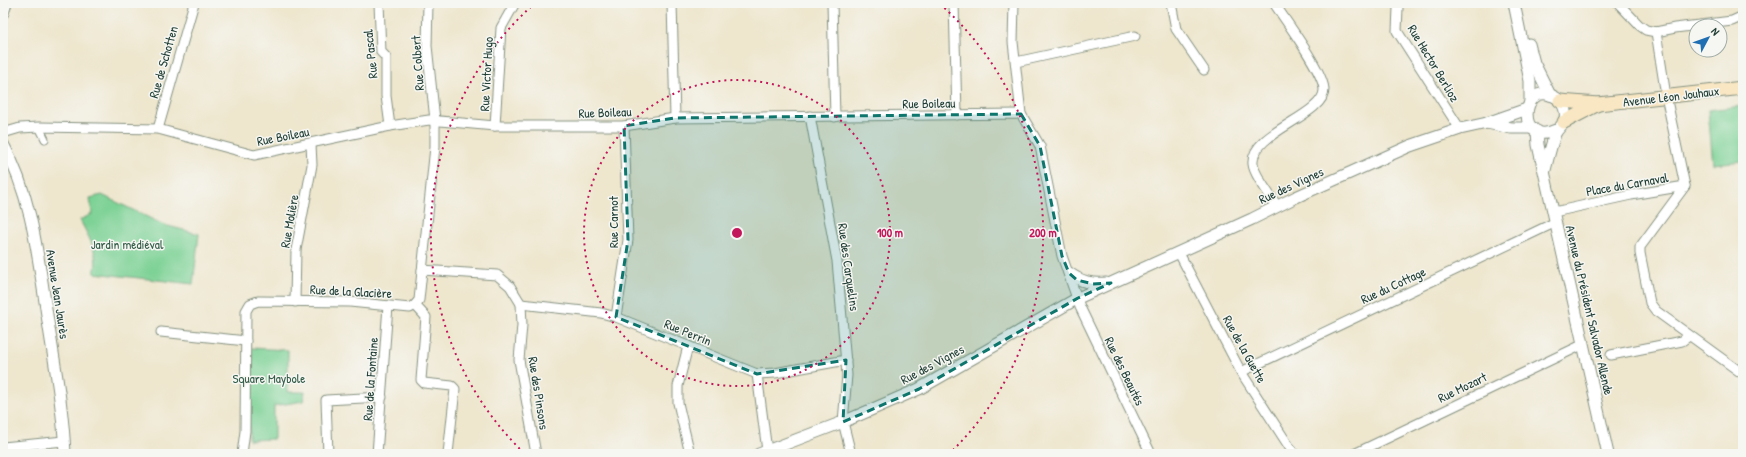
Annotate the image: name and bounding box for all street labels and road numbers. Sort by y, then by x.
street label: Rue Hector Berlioz [1404,21,1464,105]
street label: Rue de Schotten [144,24,182,100]
street label: Rue Pascal [358,28,382,79]
street label: Rue Colbert [406,34,428,91]
street label: Rue Victor Hugo [475,36,497,112]
street label: Avenue Léon Jouhaux [1622,81,1720,111]
street label: Rue Boileau [902,94,956,112]
street label: Rue Boileau [578,102,632,122]
street label: Rue Boileau [255,122,311,150]
street label: Rue des Vignes [1256,162,1326,208]
street label: Place du Carnaval [1584,168,1670,200]
street label: Rue Molière [275,193,303,249]
street label: Rue Carnot [604,195,622,248]
street label: Rue des Carquelins [834,222,864,312]
street label: Avenue du Président Salvador Allende [1562,223,1618,397]
street label: Avenue Jean Jaurès [42,248,74,340]
street label: Rue du Cottage [1358,262,1428,308]
street label: Rue de la Glacière [310,280,392,302]
street label: Rue de la Guette [1219,312,1271,386]
street label: Rue Perrin [662,314,714,350]
street label: Rue des Beautés [1101,334,1149,408]
street label: Rue de la Fontaine [358,337,382,421]
street label: Rue des Vignes [897,340,967,388]
street label: Rue des Pinsons [524,355,554,431]
street label: Rue Mozart [1435,367,1490,407]

